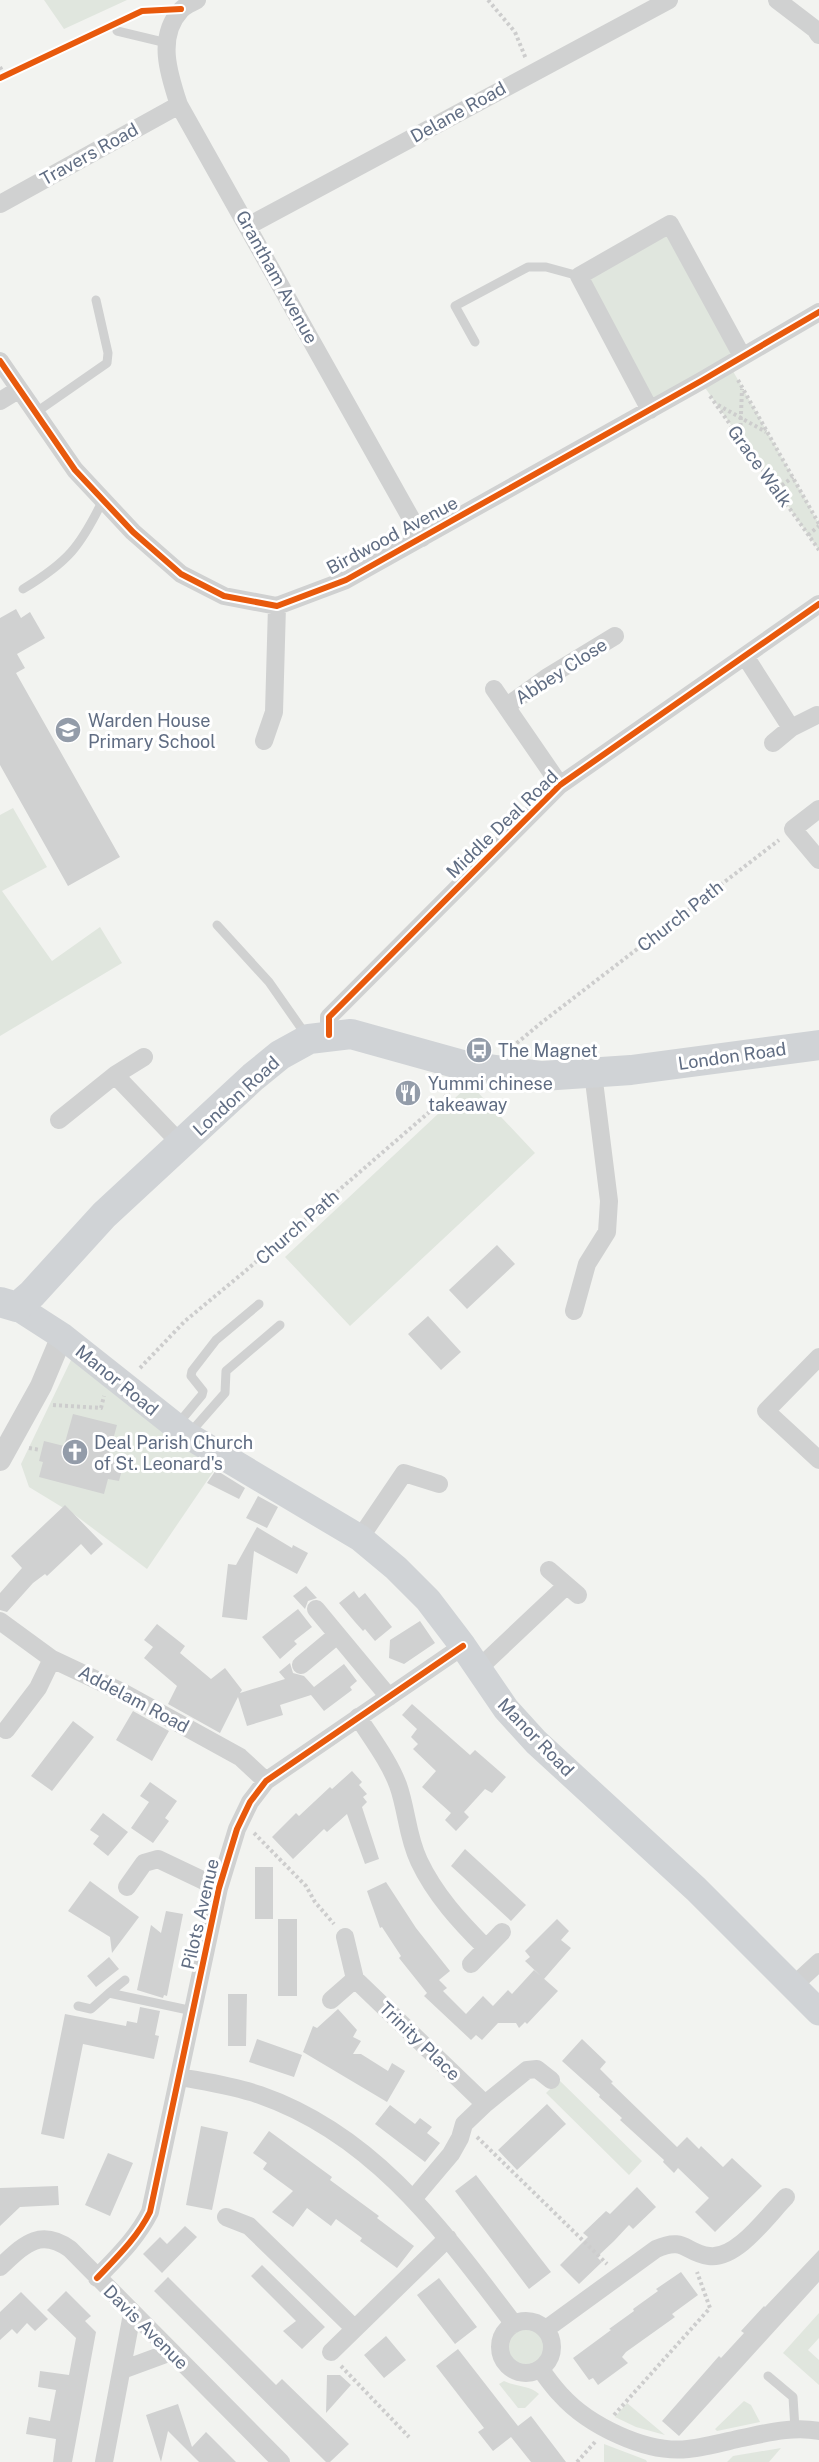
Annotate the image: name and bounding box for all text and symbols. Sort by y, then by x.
street label: Delane Road [407,77,509,147]
street label: Travers Road [36,118,142,190]
street label: Grantham Avenue [232,207,322,347]
street label: Grace Walk [723,421,797,511]
street label: Birdwood Avenue [323,492,461,578]
street label: Abbey Close [511,634,611,708]
place label: Warden House Primary School [88,710,216,752]
school or university icon: Warden House Primary School [53,715,83,745]
street label: Middle Deal Road [442,766,562,882]
street label: Church Path [633,876,727,956]
bus stop icon: The Magnet [464,1035,494,1065]
street label: London Road [677,1038,787,1074]
place label: The Magnet [498,1040,598,1061]
street label: London Road [189,1052,283,1140]
place label: Yummi chinese takeaway [428,1073,553,1115]
restaurant icon: Yummi chinese takeaway [393,1078,423,1108]
street label: Church Path [251,1185,343,1269]
street label: Manor Road [71,1340,163,1420]
place label: Deal Parish Church of St. Leonard's [94,1432,253,1474]
church icon: Deal Parish Church of St. Leonard's [60,1437,90,1467]
street label: Addelam Road [75,1661,193,1737]
street label: Manor Road [494,1694,578,1780]
street label: Pilots Avenue [177,1857,223,1971]
street label: Trinity Place [375,1997,465,2085]
street label: Davis Avenue [99,2280,193,2374]

